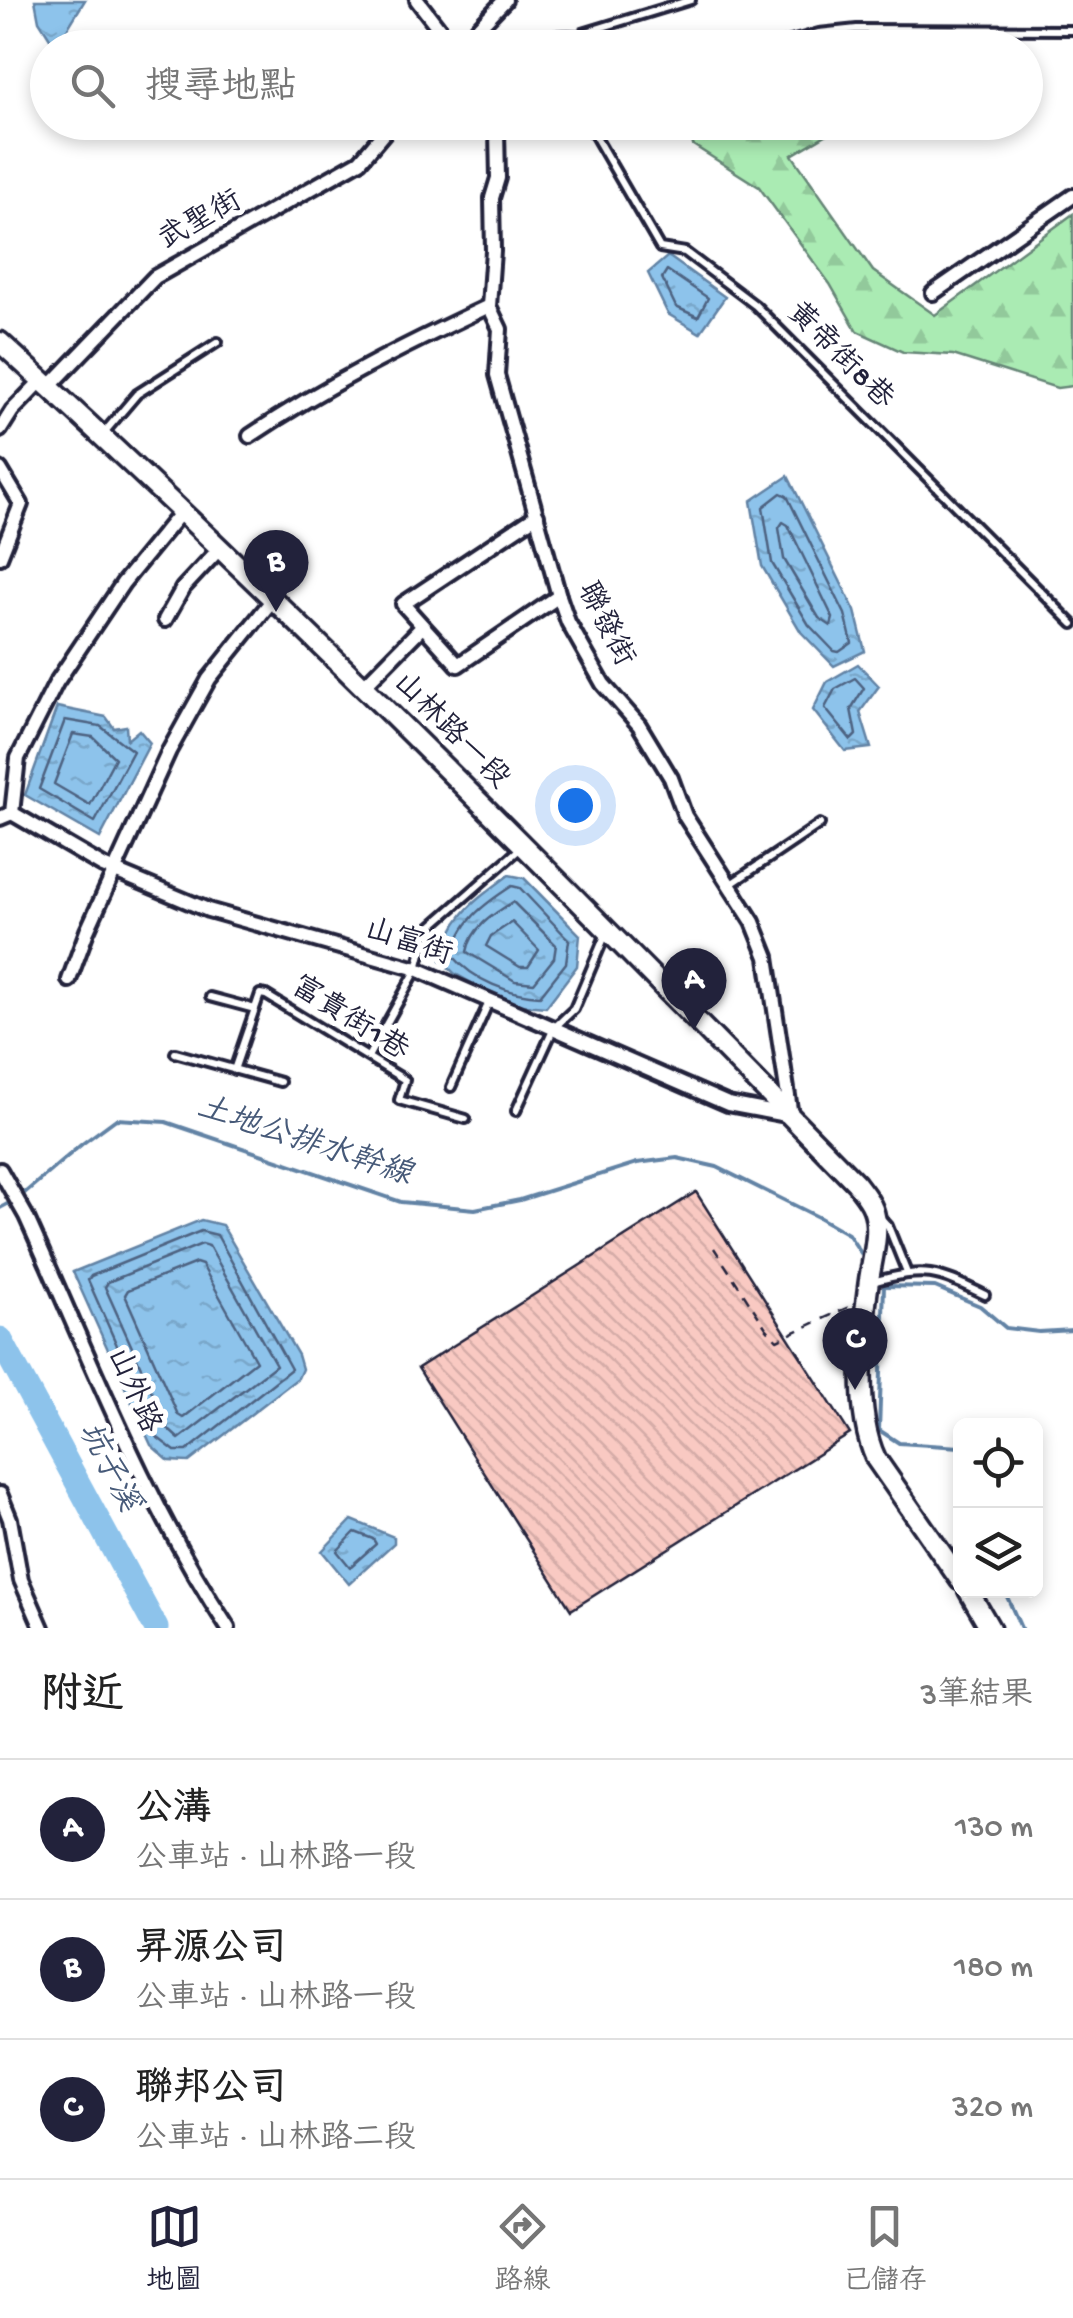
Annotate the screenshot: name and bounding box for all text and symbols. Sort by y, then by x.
search box [30,30,1043,140]
icon: search [65,58,120,113]
text: 搜尋地點 [145,68,297,112]
street label: 武聖街 [152,183,249,259]
street label: 黃帝街8巷 [778,295,901,418]
pin: B [244,530,308,612]
street label: 聯發街 [568,576,642,673]
street label: 山林路一段 [385,665,517,797]
your location [550,780,601,831]
street label: 山富街 [360,912,457,975]
pin: A [662,948,726,1030]
street label: 富貴街1巷 [284,968,415,1070]
water label: 土地公排水幹線 [192,1088,419,1196]
pin: C [822,1308,888,1390]
street label: 山外路 [98,1342,168,1439]
water label: 坑子溪 [68,1416,148,1521]
map controls [953,1418,1043,1598]
button: locate [953,1418,1043,1508]
button: layers [953,1508,1043,1598]
text: 附近 [40,1674,124,1723]
text: 3筆結果 [920,1678,1033,1716]
text: 公溝 [135,1789,211,1833]
text: A [63,1810,82,1848]
text: 130 m [955,1810,1033,1848]
text: 公車站 · 山林路一段 [135,1841,416,1879]
text: 昇源公司 [135,1929,287,1973]
text: B [64,1950,81,1988]
text: 180 m [954,1950,1033,1988]
text: 公車站 · 山林路一段 [135,1981,416,2019]
text: 聯邦公司 [135,2069,287,2113]
text: C [64,2090,81,2128]
text: 320 m [952,2090,1033,2128]
text: 公車站 · 山林路二段 [135,2121,416,2159]
tab: 地圖 [146,2199,202,2299]
tab: 路線 [494,2199,551,2299]
tab: 已儲存 [843,2199,927,2299]

